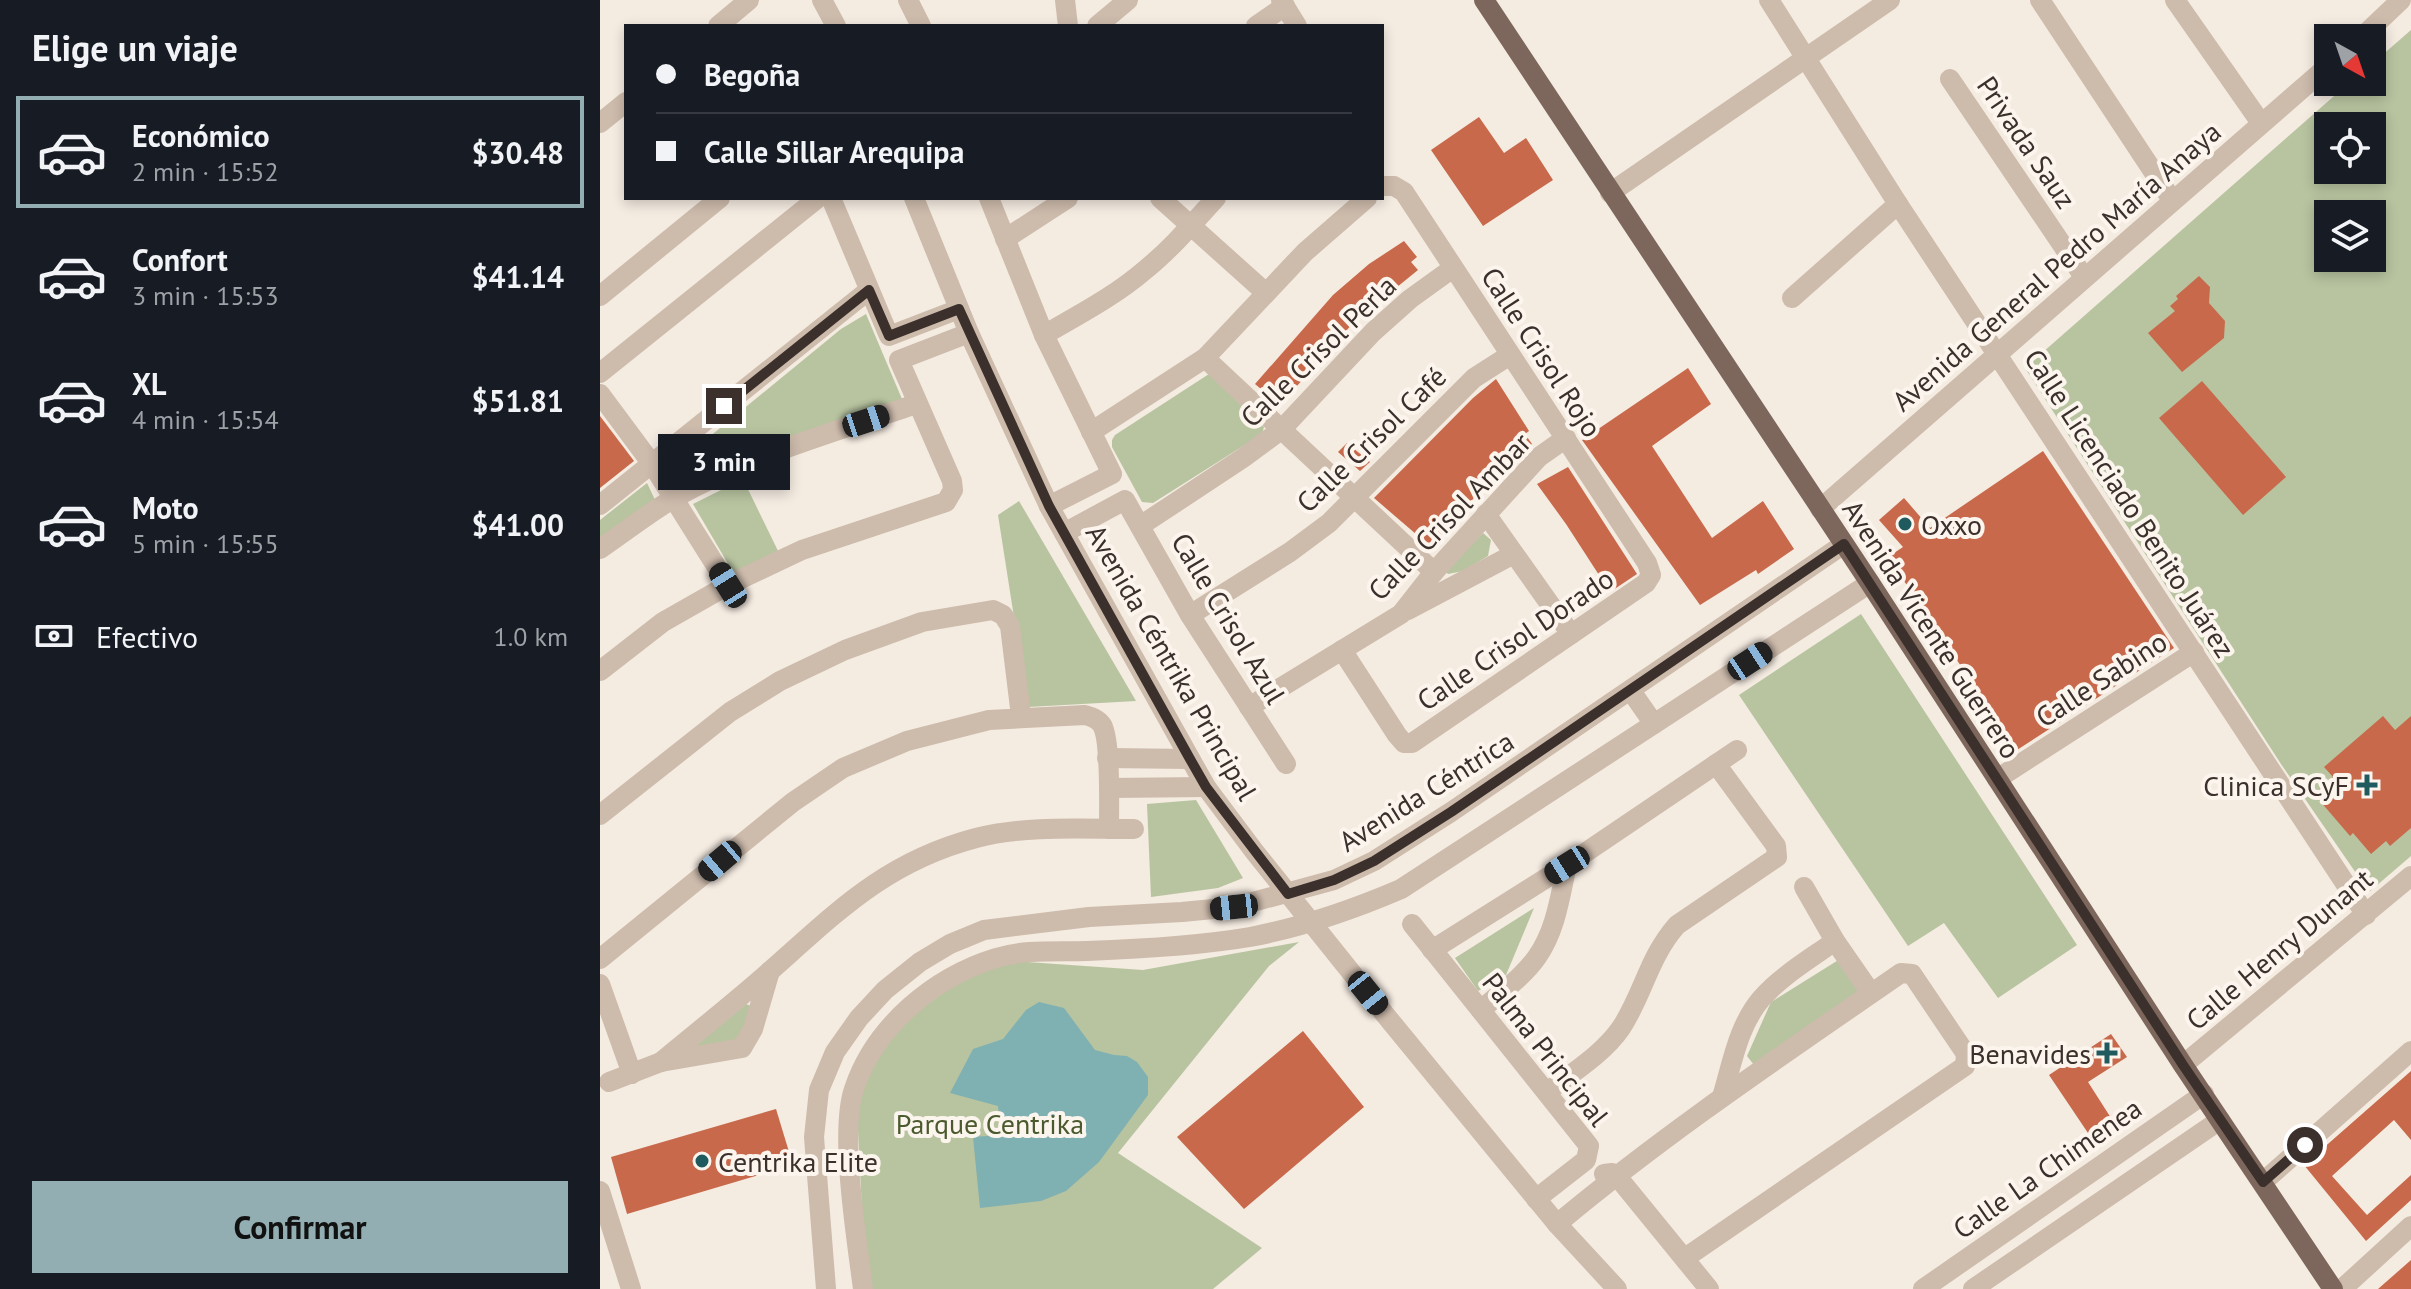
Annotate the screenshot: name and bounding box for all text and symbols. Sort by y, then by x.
text: Elige un viaje [32,24,238,71]
north arrow [2314,24,2386,96]
map controls [2314,24,2386,272]
text: Begoña [704,55,800,94]
street label: Privada Sauz [1969,69,2085,215]
button: locate [2314,112,2386,184]
street label: Avenida General Pedro María Anaya [1884,113,2228,419]
icon: car [36,116,108,188]
text: Económico [132,116,270,155]
text: Calle Sillar Arequipa [704,132,964,171]
text: $30.48 [472,133,564,172]
text: 2 min · 15:52 [132,155,279,188]
button: layers [2314,200,2386,272]
icon: car [36,240,108,312]
text: Confort [132,240,228,279]
text: $41.14 [472,257,564,296]
street label: Calle Crisol Rojo [1473,260,1611,444]
street label: Calle Crisol Perla [1232,267,1404,435]
text: 3 min · 15:53 [132,279,279,312]
street label: Calle Licenciado Benito Juárez [2016,342,2244,664]
street label: Calle Crisol Café [1288,358,1454,520]
icon: car [36,364,108,436]
text: XL [132,364,166,403]
text: $51.81 [472,381,564,420]
route end [706,388,742,424]
car [839,402,893,440]
text: 4 min · 15:54 [132,403,279,436]
street label: Calle Crisol Ambar [1360,424,1539,608]
callout: 3 min [658,434,790,490]
text: 3 min [692,445,756,478]
icon: car [36,488,108,560]
text: Moto [132,488,199,527]
street label: Avenida Vicente Guerrero [1834,493,2030,765]
text: $41.00 [472,505,564,544]
place label: Oxxo [1921,506,1982,543]
marker: Oxxo [1896,515,1914,533]
street label: Avenida Céntrika Principal [1078,518,1266,806]
street label: Calle Crisol Azul [1163,526,1295,710]
text: 5 min · 15:55 [132,527,279,560]
car [705,558,751,612]
street label: Calle Crisol Dorado [1410,560,1620,718]
icon: cash [32,614,76,658]
text: Efectivo [96,617,198,656]
text: 1.0 km [494,620,568,653]
street label: Calle Sabino [2028,623,2174,735]
car [1723,638,1777,684]
street label: Avenida Céntrica [1332,722,1520,860]
place label: Clinica SCyF [2203,767,2349,804]
marker: Clinica SCyF [2356,774,2378,796]
car [694,836,746,886]
car [1540,842,1594,888]
street label: Calle Henry Dunant [2178,860,2380,1038]
car [1209,893,1259,921]
street label: Palma Principal [1474,965,1618,1133]
car [1344,967,1392,1019]
place label: Benavides [1969,1035,2091,1072]
marker: Benavides [2098,1044,2116,1062]
street label: Calle La Chimenea [1945,1089,2149,1247]
park label: Parque Centrika [896,1105,1084,1142]
route start [2287,1127,2323,1163]
place label: Centrika Elite [718,1143,878,1180]
marker: Centrika Elite [693,1152,711,1170]
button: Confirmar [32,1181,568,1273]

